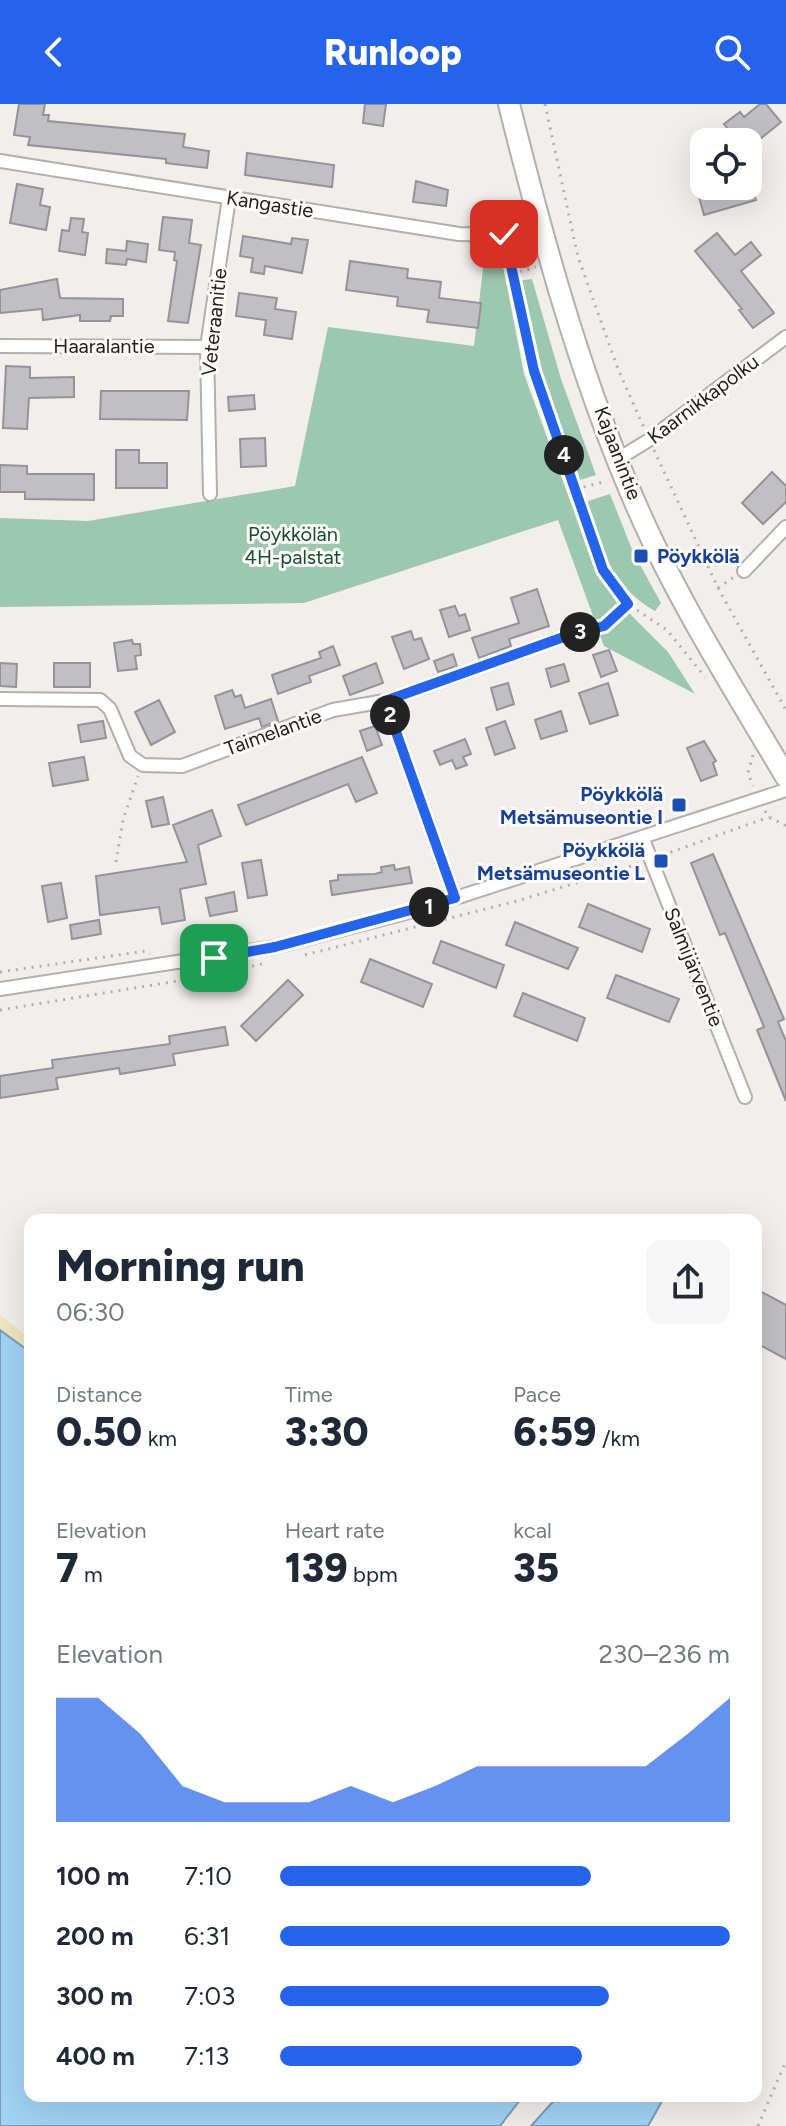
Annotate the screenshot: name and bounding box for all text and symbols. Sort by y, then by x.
icon: back [32,30,76,74]
icon: search [710,30,754,74]
text: Runloop [324,31,462,74]
map controls [690,128,762,200]
button: locate [690,128,762,200]
street label: Kangastie [225,185,315,223]
pin [470,200,538,268]
icon: check [482,212,526,256]
street label: Veteraanitie [196,267,232,377]
street label: Haaralantie [53,334,155,358]
street label: Kaarnikkapolku [643,349,763,449]
street label: Kajaanintie [589,403,647,503]
pin: 4 [544,435,584,475]
text: 4 [557,441,571,468]
park label: Pöykkölän 4H-palstat [245,522,341,569]
place label: Pöykkölä [657,544,740,568]
marker: Pöykkölä [632,547,650,565]
pin: 3 [560,612,600,652]
text: 3 [574,618,586,645]
pin: 2 [370,695,410,735]
text: 2 [384,701,396,728]
street label: Taimelantie [221,703,325,761]
place label: Pöykkölä Metsämuseontie I [500,782,663,829]
marker: Pöykkölä Metsämuseontie I [670,796,688,814]
place label: Pöykkölä Metsämuseontie L [477,838,645,885]
marker: Pöykkölä Metsämuseontie L [652,852,670,870]
pin: 1 [409,887,449,927]
text: 1 [424,893,434,920]
street label: Salmijärventie [659,904,729,1030]
pin [180,924,248,992]
icon: arrive [192,936,236,980]
text: Morning run [56,1239,305,1292]
button: share [646,1240,730,1324]
text: 06:30 [56,1296,125,1328]
text: Distance [56,1381,142,1408]
text: Time [285,1381,333,1408]
text: Pace [513,1381,561,1408]
text: 0.50 [56,1408,142,1456]
text: 3:30 [285,1408,369,1456]
text: 6:59 [513,1408,597,1456]
text: km [142,1425,177,1452]
text: /km [597,1425,640,1452]
text: Elevation [56,1517,146,1544]
text: Heart rate [285,1517,385,1544]
text: kcal [513,1517,552,1544]
text: 7 [56,1544,79,1592]
text: 139 [285,1544,348,1592]
text: 35 [513,1544,559,1592]
text: m [79,1561,103,1588]
text: bpm [348,1561,398,1588]
text: Elevation [56,1638,163,1670]
text: 230–236 m [598,1638,730,1670]
text: 100 m [56,1860,130,1892]
text: 7:10 [184,1860,232,1892]
text: 200 m [56,1920,134,1952]
text: 6:31 [184,1920,230,1952]
text: 300 m [56,1980,133,2012]
text: 7:03 [184,1980,235,2012]
text: 400 m [56,2040,135,2072]
text: 7:13 [184,2040,229,2072]

